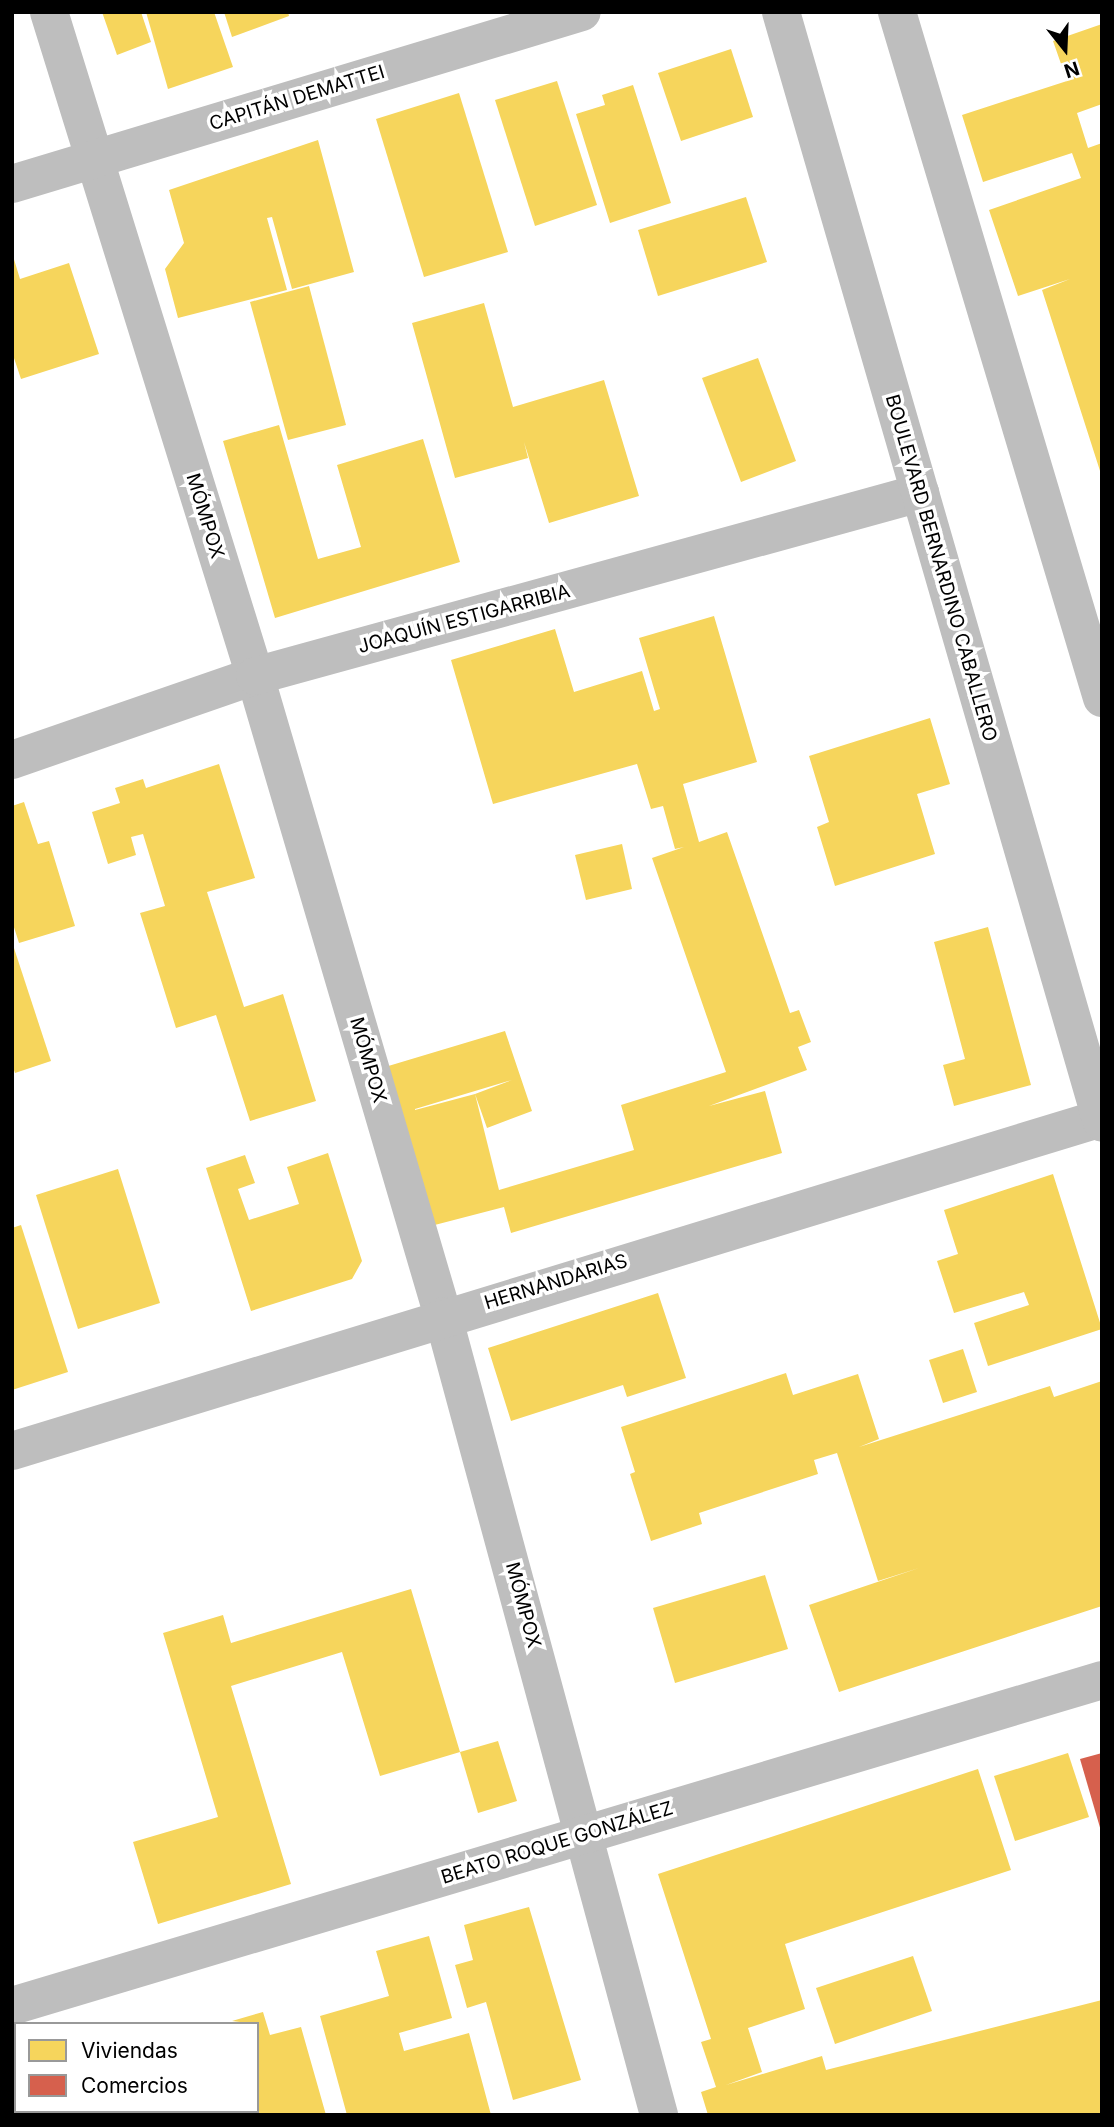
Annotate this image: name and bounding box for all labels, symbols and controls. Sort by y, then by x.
north arrow [1030,14,1100,84]
text: N [1061,56,1082,83]
street label: CAPITÁN DEMATTEI [207,60,387,136]
street label: BOULEVARD BERNARDINO CABALLERO [880,392,1002,744]
street label: MÓMPOX [181,471,229,561]
street label: JOAQUÍN ESTIGARRIBIA [355,580,573,658]
street label: MÓMPOX [345,1015,391,1105]
street label: HERNANDARIAS [482,1249,630,1315]
street label: MÓMPOX [501,1560,545,1650]
street label: BEATO ROQUE GONZÁLEZ [438,1797,676,1889]
legend [14,2022,259,2113]
text: Viviendas [81,2038,178,2063]
text: Comercios [81,2073,188,2098]

